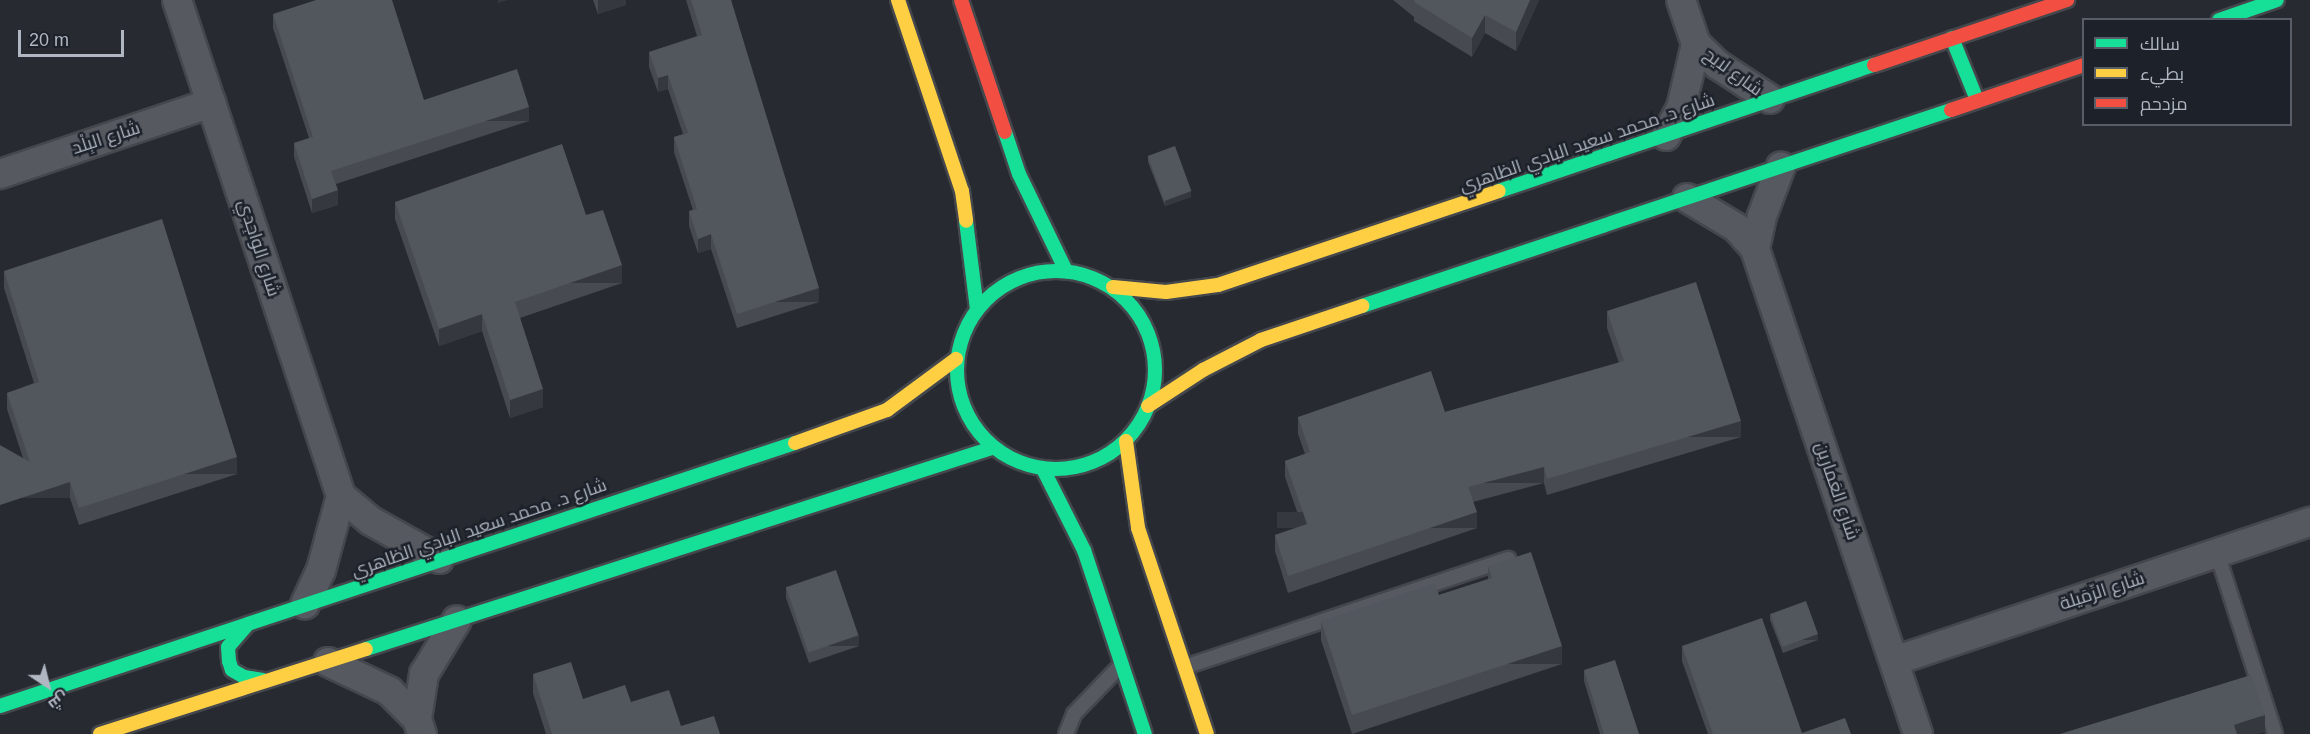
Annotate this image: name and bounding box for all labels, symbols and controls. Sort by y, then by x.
scale bar [21,18,128,56]
legend [2082,18,2292,126]
text: 20 m [29,30,69,50]
text: سالك [2140,34,2180,54]
street label: شارع لايح [1699,43,1767,101]
text: بطيء [2140,64,2184,84]
street label: شارع د. محمد سعيد البادي الظاهري [1456,89,1718,197]
text: مزدحم [2140,94,2188,114]
street label: شارع البِلْد [69,117,143,159]
street label: شارع الواجِدي [233,197,285,299]
street label: شارع العَمارين [1810,439,1864,543]
street label: شارع د. محمد سعيد البادي الظاهري [348,474,610,582]
street label: شارع الرِّمَيلة [2057,567,2147,615]
north arrow [18,656,78,716]
text: ش [45,688,72,714]

